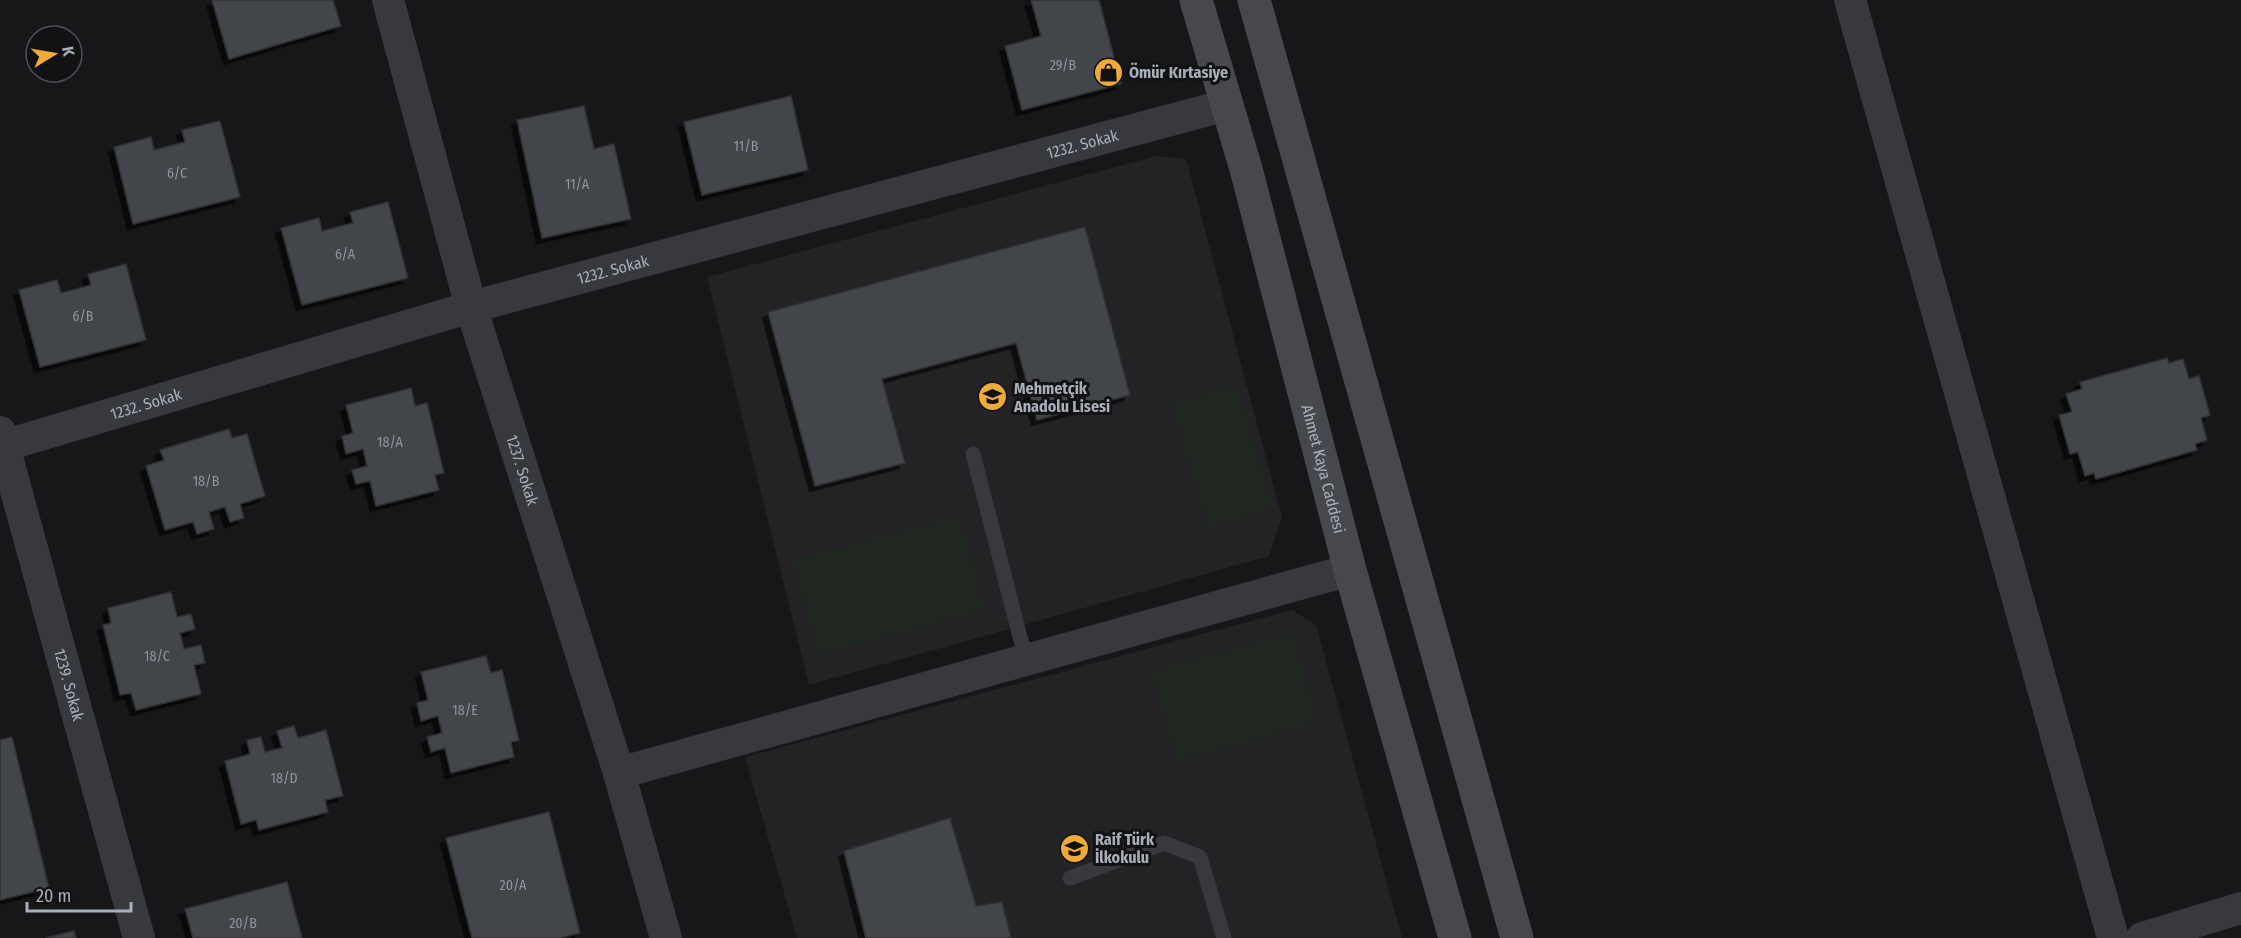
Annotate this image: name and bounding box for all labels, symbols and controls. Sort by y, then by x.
north arrow [24,24,84,84]
text: K [58,45,79,58]
shop icon: Ömür Kırtasiye [1092,56,1124,88]
house number: 29/B [1050,57,1077,74]
place label: Ömür Kırtasiye [1129,62,1228,82]
street label: 1232. Sokak [1044,125,1121,163]
house number: 11/B [734,138,759,155]
house number: 6/C [167,165,187,182]
house number: 11/A [565,176,590,193]
house number: 6/A [335,246,356,263]
street label: 1232. Sokak [575,251,651,288]
house number: 6/B [73,308,94,325]
place label: Mehmetçik Anadolu Lisesi [1013,379,1110,416]
school or university icon: Mehmetçik Anadolu Lisesi [977,381,1009,413]
street label: 1232. Sokak [108,384,184,424]
street label: Ahmet Kaya Caddesi [1297,403,1349,535]
street label: 1237. Sokak [502,432,543,508]
house number: 18/A [377,434,404,451]
house number: 18/B [193,473,220,490]
street label: 1239. Sokak [50,646,88,724]
house number: 18/C [144,648,170,665]
house number: 18/E [452,702,478,719]
house number: 18/D [270,770,298,787]
place label: Raif Türk İlkokulu [1095,830,1155,867]
school or university icon: Raif Türk İlkokulu [1058,832,1090,864]
scale bar [27,875,130,913]
house number: 20/A [500,877,527,894]
text: 20 m [36,885,71,907]
house number: 20/B [229,915,257,932]

